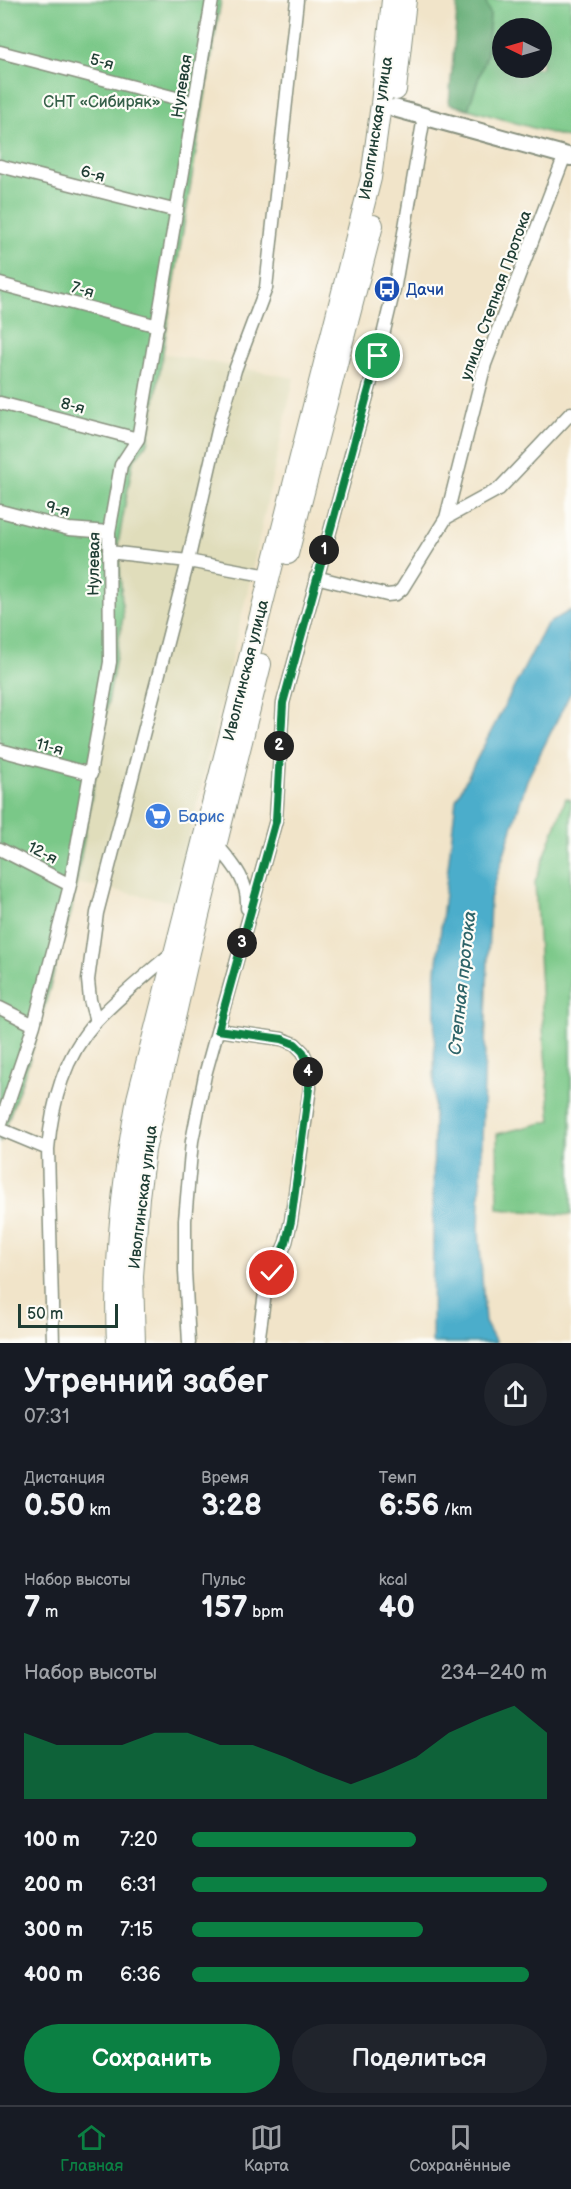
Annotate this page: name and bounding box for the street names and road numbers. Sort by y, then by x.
street label: 5-я [88,50,116,75]
street label: Нулевая [168,53,197,119]
street label: Иволгинская улица [356,55,397,201]
street label: 6-я [78,162,107,187]
street label: улица Степная Протока [457,208,536,383]
street label: 7-я [69,278,96,303]
street label: 8-я [59,394,87,419]
street label: 9-я [44,498,72,521]
street label: Нулевая [84,532,105,596]
street label: Иволгинская улица [220,597,273,743]
street label: 11-я [34,735,65,760]
street label: 12-я [24,838,60,869]
street label: Иволгинская улица [125,1124,162,1270]

